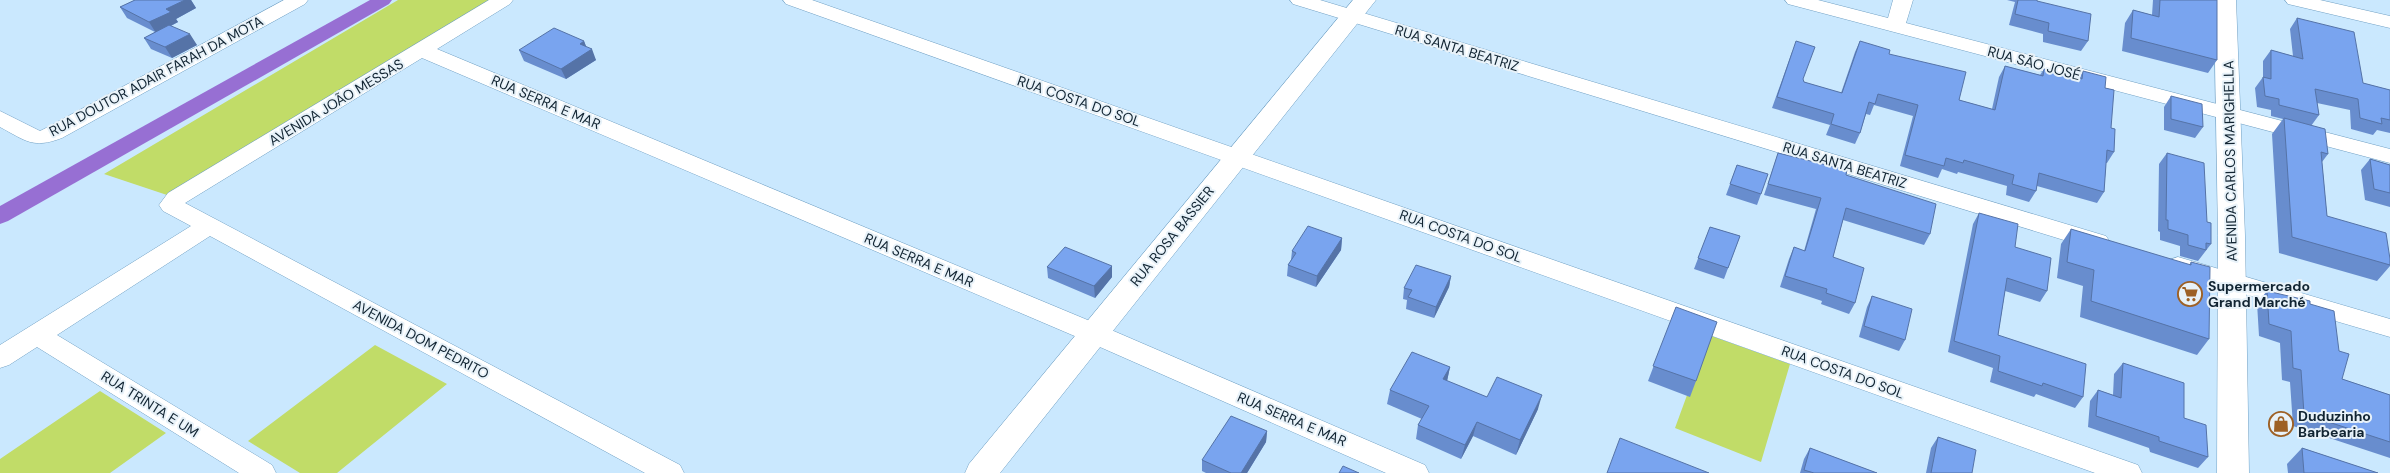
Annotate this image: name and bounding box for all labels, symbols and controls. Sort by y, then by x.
street label: RUA DOUTOR ADAIR FARAH DA MOTA [46,12,266,140]
street label: RUA SANTA BEATRIZ [1393,21,1521,75]
street label: RUA SÃO JOSÉ [1986,42,2082,84]
street label: AVENIDA JOÃO MESSAS [265,55,407,149]
street label: AVENIDA CARLOS MARIGHELLA [2219,60,2241,262]
street label: RUA SERRA E MAR [489,71,603,133]
street label: RUA COSTA DO SOL [1015,71,1143,131]
street label: RUA SANTA BEATRIZ [1781,138,1909,192]
street label: RUA ROSA BASSIER [1126,182,1218,290]
street label: RUA COSTA DO SOL [1397,205,1525,267]
street label: RUA SERRA E MAR [862,229,976,291]
place label: Supermercado Grand Marché [2208,277,2310,311]
supermarket icon: Supermercado Grand Marché [2177,281,2203,307]
street label: AVENIDA DOM PEDRITO [350,295,492,383]
street label: RUA COSTA DO SOL [1779,341,1907,403]
street label: RUA TRINTA E UM [98,367,202,441]
street label: RUA SERRA E MAR [1235,388,1349,450]
place label: Duduzinho Barbearia [2298,407,2371,441]
shop icon: Duduzinho Barbearia [2268,411,2294,437]

